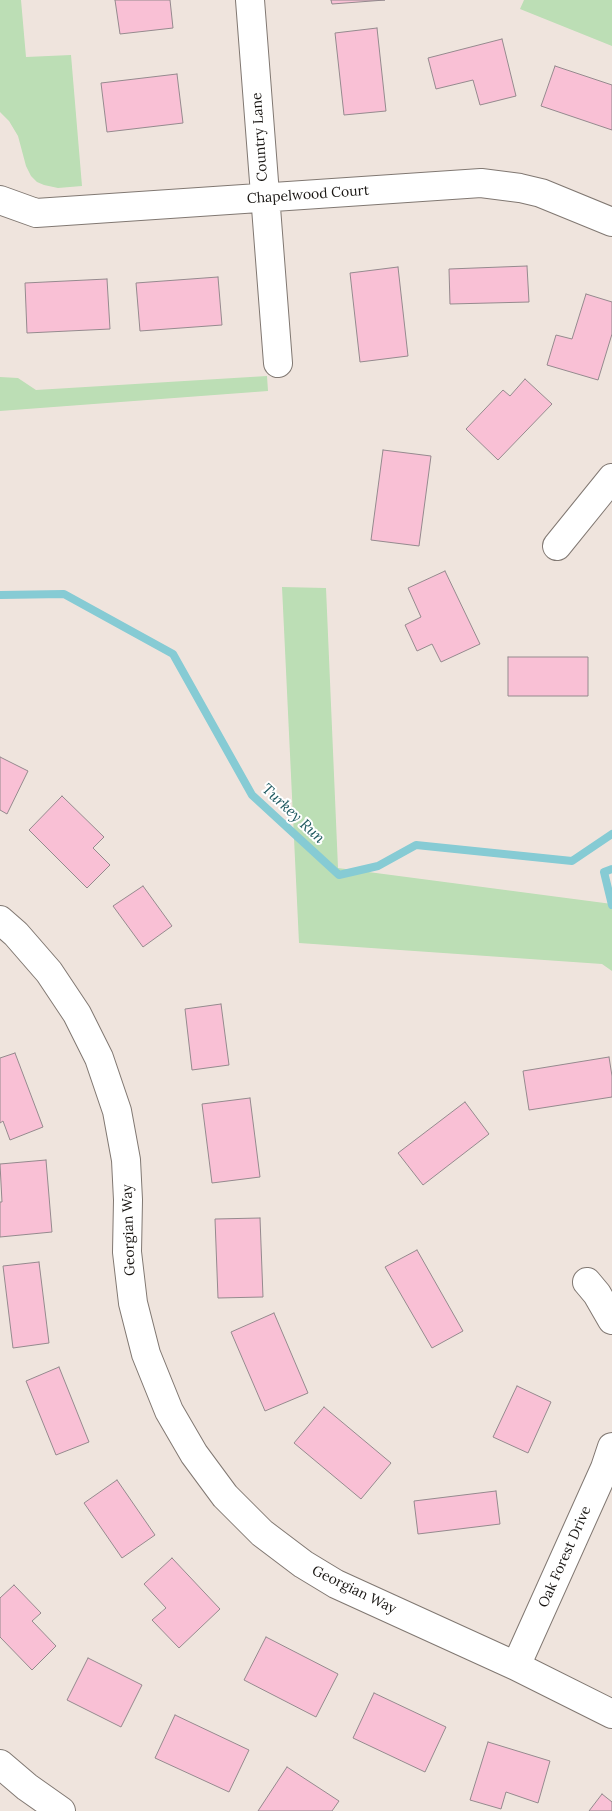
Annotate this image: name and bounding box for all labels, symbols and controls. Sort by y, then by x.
street label: Country Lane [249,92,271,182]
street label: Chapelwood Court [246,182,370,208]
water label: Turkey Run [258,780,328,848]
street label: Georgian Way [119,1184,139,1276]
street label: Oak Forest Drive [535,1504,595,1610]
street label: Georgian Way [309,1562,399,1618]

